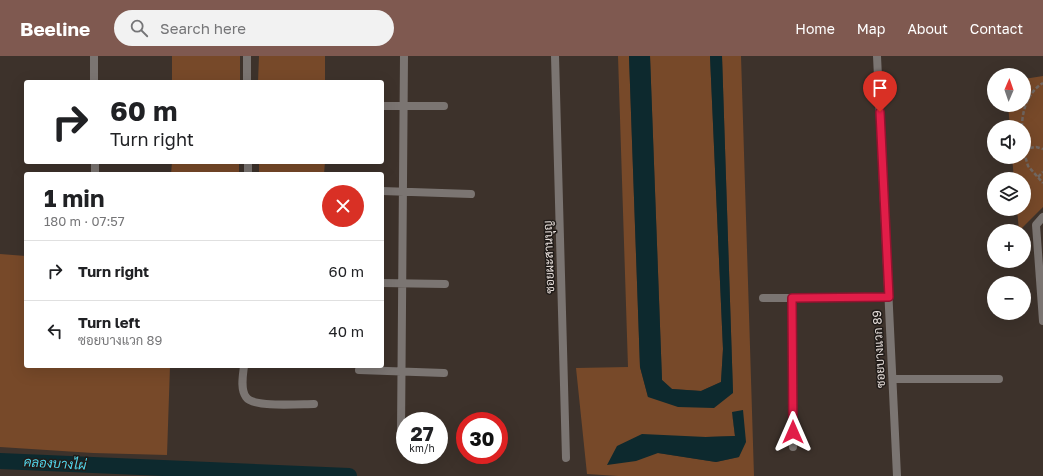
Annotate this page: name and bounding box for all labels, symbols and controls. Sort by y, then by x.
search box [114,10,394,46]
text: Beeline [20,17,90,40]
icon: search [128,17,150,39]
text: Search here [160,19,246,37]
text: Home [795,20,835,37]
text: Map [857,20,885,37]
text: About [907,20,948,37]
text: Contact [970,20,1023,37]
north arrow [987,68,1031,112]
map controls [987,68,1031,320]
pin [863,71,897,112]
icon: arrive [869,77,891,99]
text: 60 m [110,94,177,127]
icon: right [44,96,96,148]
button: sound [987,120,1031,164]
text: Turn right [110,128,194,150]
button: layers [987,172,1031,216]
text: 1 min [44,183,104,212]
button: close [322,185,364,227]
text: 180 m · 07:57 [44,213,125,229]
street label: ซอยผะสานบุญ [540,220,559,294]
button: + [987,224,1031,268]
icon: right [44,260,66,282]
text: Turn right [78,262,149,280]
text: 60 m [329,262,364,280]
button: − [987,276,1031,320]
street label: ซอยบางแวก 89 [869,310,888,388]
text: Turn left [78,313,140,331]
icon: left [44,320,66,342]
text: 40 m [329,322,364,340]
text: ซอยบางแวก 89 [78,332,162,348]
position arrow [772,411,814,453]
speed limit sign: 30 [456,412,508,464]
text: 27 [410,421,434,445]
text: km/h [409,442,435,454]
water label: คลองบางไผ่ [23,453,88,473]

